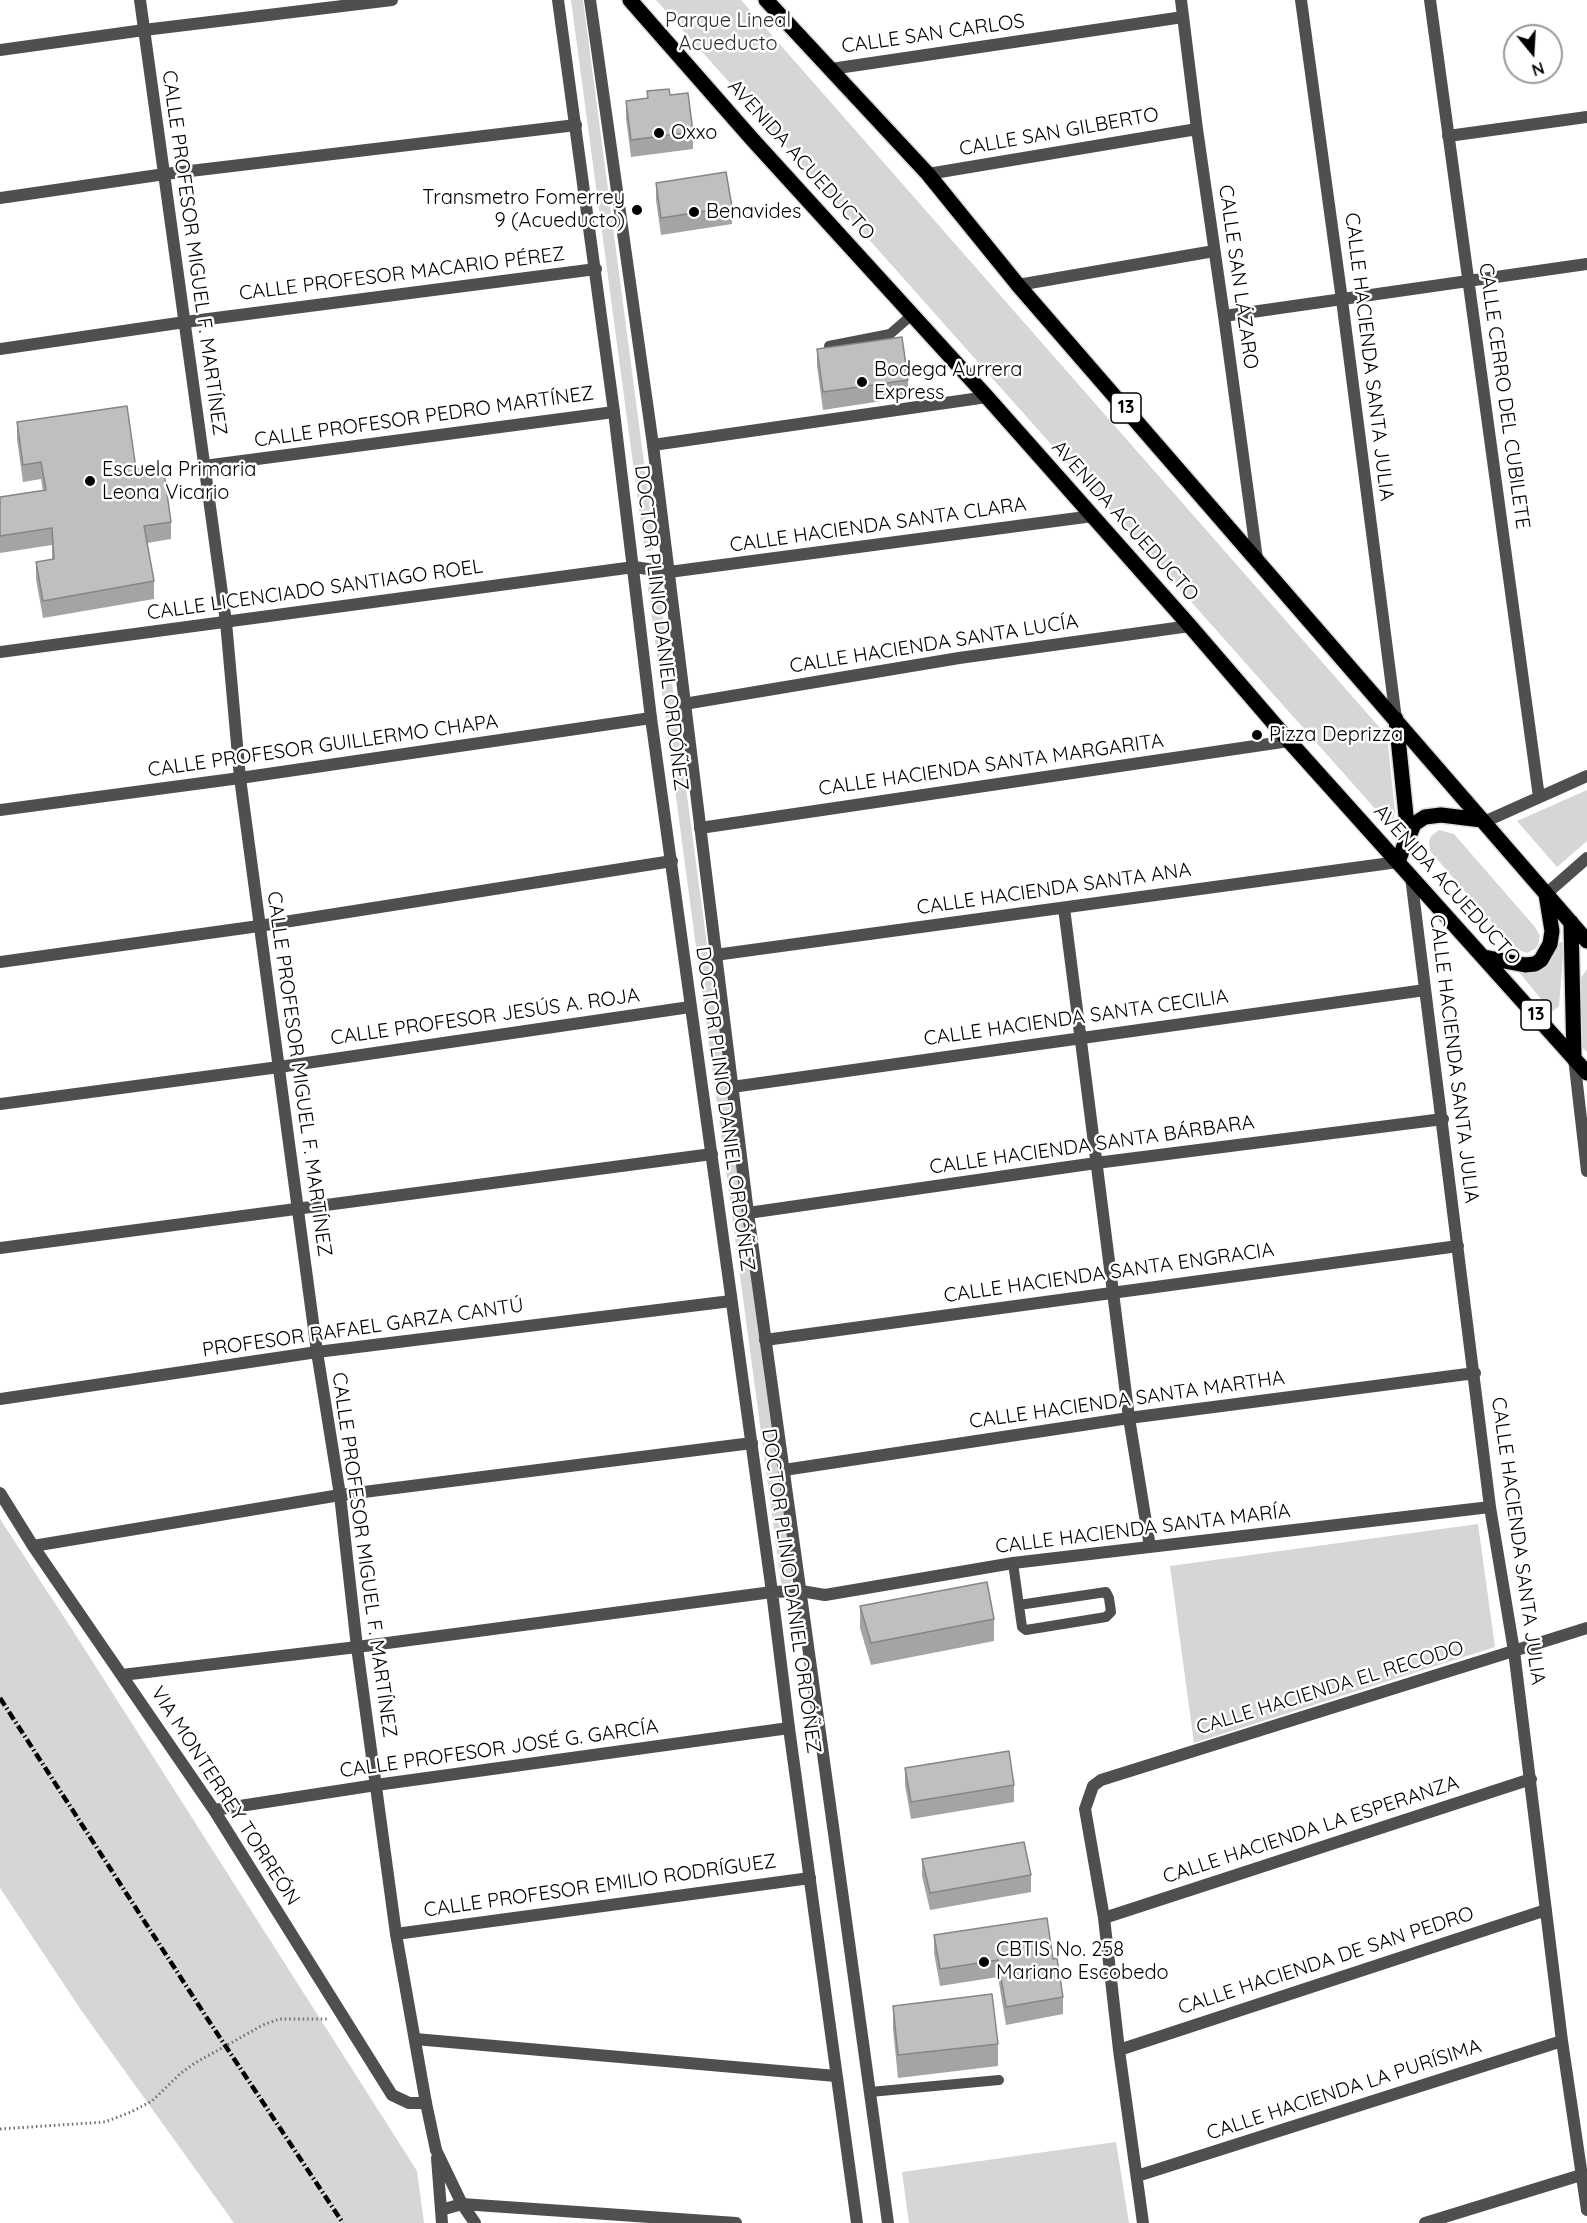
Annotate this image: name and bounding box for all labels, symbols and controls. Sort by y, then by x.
park label: Parque Lineal Acueducto [665,9,791,56]
street label: CALLE SAN CARLOS [840,9,1026,59]
north arrow [1503,24,1563,84]
text: N [1529,58,1547,81]
street label: CALLE PROFESOR MIGUEL F. MARTÍNEZ [156,69,232,437]
street label: AVENIDA ACUEDUCTO [722,75,880,245]
street label: CALLE SAN GILBERTO [957,103,1161,161]
place label: Oxxo [671,121,717,145]
marker: Oxxo [652,126,666,140]
street label: CALLE SAN LÁZARO [1213,183,1263,371]
place label: Transmetro Fomerrey 9 (Acueducto) [422,186,625,233]
place label: Benavides [706,200,801,224]
marker: Transmetro Fomerrey 9 (Acueducto) [630,203,644,217]
marker: Benavides [687,205,701,219]
street label: CALLE HACIENDA SANTA JULIA [1339,211,1399,503]
street label: CALLE PROFESOR MACARIO PÉREZ [238,242,566,306]
street label: CALLE CERRO DEL CUBILETE [1473,261,1535,531]
place label: Bodega Aurrera Express [874,358,1022,405]
marker: Bodega Aurrera Express [855,375,869,389]
street label: CALLE PROFESOR PEDRO MARTÍNEZ [253,381,595,453]
road number: 13 [1111,393,1141,423]
street label: AVENIDA ACUEDUCTO [1046,436,1204,606]
place label: Escuela Primaria Leona Vicario [102,458,256,505]
street label: DOCTOR PLINIO DANIEL ORDÓÑEZ [629,464,693,792]
marker: Escuela Primaria Leona Vicario [83,474,97,488]
street label: CALLE HACIENDA SANTA CLARA [728,492,1028,558]
street label: CALLE LICENCIADO SANTIAGO ROEL [146,555,484,625]
street label: CALLE HACIENDA SANTA LUCÍA [788,609,1080,679]
street label: CALLE PROFESOR GUILLERMO CHAPA [146,710,500,782]
place label: Pizza Deprizza [1269,723,1403,747]
marker: Pizza Deprizza [1250,728,1264,742]
street label: CALLE HACIENDA SANTA MARGARITA [817,729,1165,801]
street label: AVENIDA ACUEDUCTO [1368,800,1526,970]
street label: CALLE HACIENDA SANTA ANA [915,858,1193,920]
street label: CALLE PROFESOR MIGUEL F. MARTÍNEZ [261,890,337,1258]
street label: CALLE HACIENDA SANTA JULIA [1424,913,1484,1205]
street label: DOCTOR PLINIO DANIEL ORDÓÑEZ [690,945,760,1273]
street label: CALLE PROFESOR JESÚS A. ROJA [329,983,641,1051]
street label: CALLE HACIENDA SANTA CECILIA [922,985,1230,1051]
road number: 13 [1521,1000,1551,1030]
street label: CALLE HACIENDA SANTA BÁRBARA [928,1110,1256,1180]
street label: CALLE HACIENDA SANTA ENGRACIA [942,1238,1276,1308]
street label: PROFESOR RAFAEL GARZA CANTÚ [201,1294,525,1362]
street label: CALLE HACIENDA SANTA MARTHA [968,1366,1286,1434]
street label: CALLE PROFESOR MIGUEL F. MARTÍNEZ [326,1371,402,1739]
street label: CALLE HACIENDA SANTA JULIA [1486,1395,1550,1687]
street label: DOCTOR PLINIO DANIEL ORDÓÑEZ [756,1427,826,1755]
street label: CALLE HACIENDA SANTA MARÍA [994,1499,1292,1559]
street label: CALLE HACIENDA EL RECODO [1193,1636,1467,1740]
street label: VIA MONTERREY TORREÓN [145,1682,305,1910]
street label: CALLE PROFESOR JOSÉ G. GARCÍA [338,1715,660,1783]
street label: CALLE HACIENDA LA ESPERANZA [1160,1771,1462,1889]
street label: CALLE PROFESOR EMILIO RODRÍGUEZ [422,1849,778,1923]
street label: CALLE HACIENDA DE SAN PEDRO [1175,1902,1477,2020]
place label: CBTIS No. 258 Mariano Escobedo [996,1938,1169,1985]
marker: CBTIS No. 258 Mariano Escobedo [977,1955,991,1969]
street label: CALLE HACIENDA LA PURÍSIMA [1204,2034,1484,2146]

